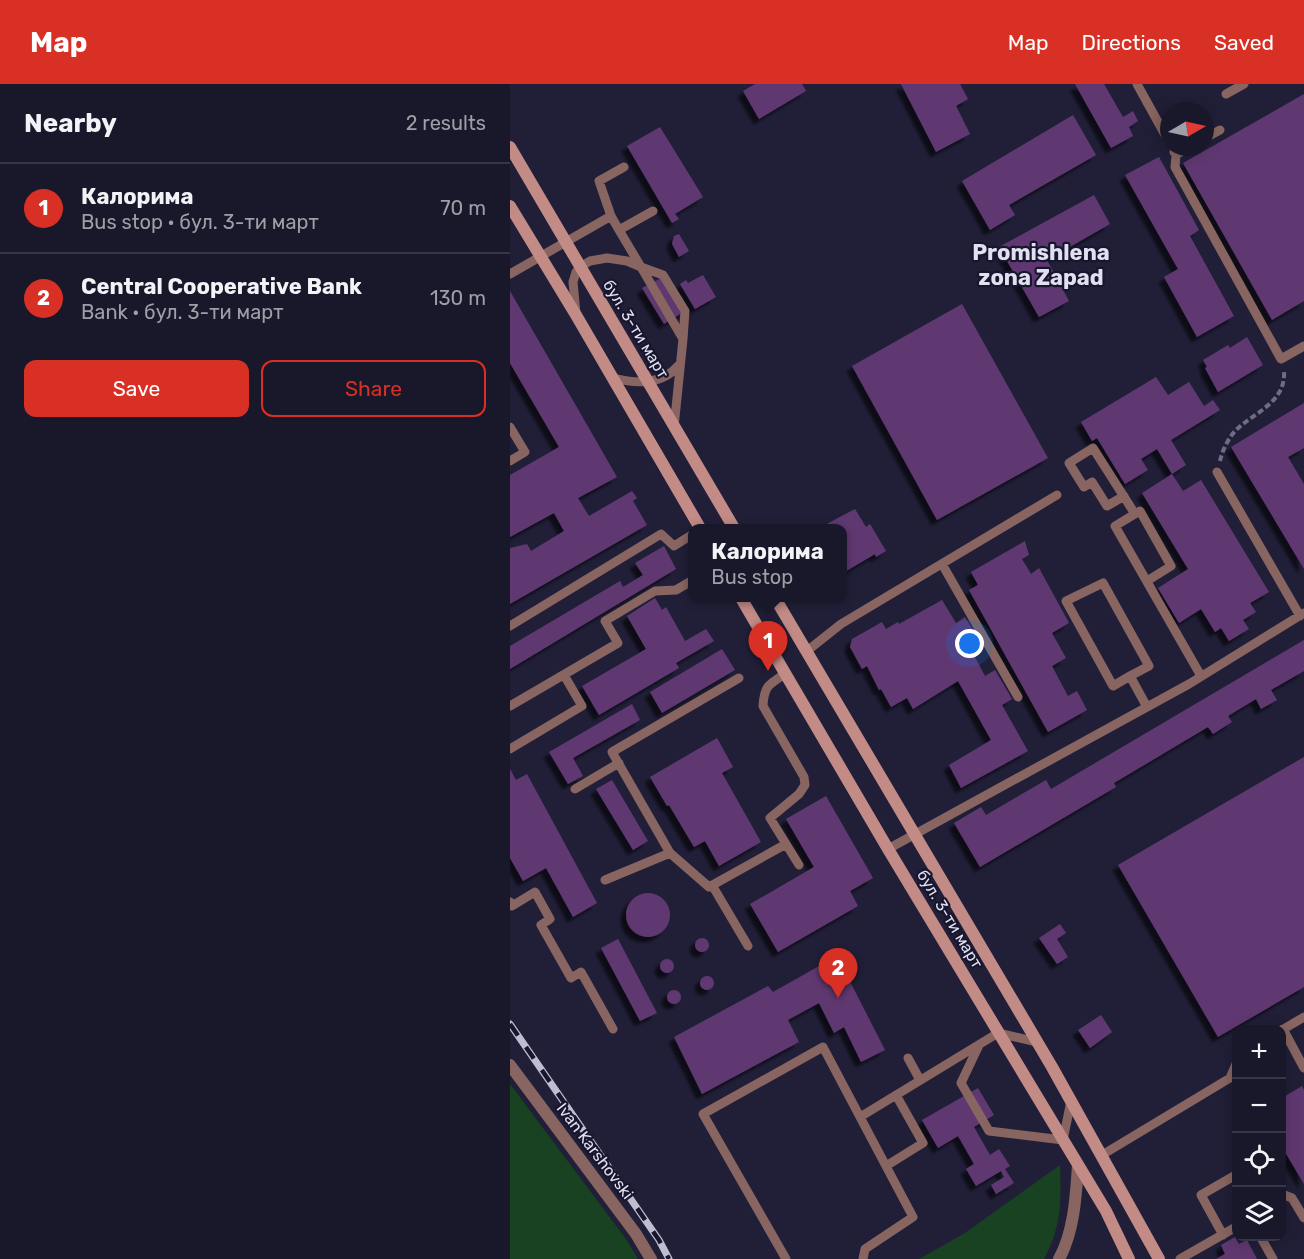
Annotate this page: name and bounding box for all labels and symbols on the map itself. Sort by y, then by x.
north arrow [1160,102,1214,156]
district label: Promishlena zona Zapad [972,239,1110,291]
street label: бул. 3-ти март [599,276,673,382]
pin: 1 [748,622,788,671]
your location [955,629,984,658]
street label: бул. 3-ти март [913,866,987,972]
pin: 2 [818,948,858,998]
street label: Ivan Karshovski [553,1099,637,1203]

